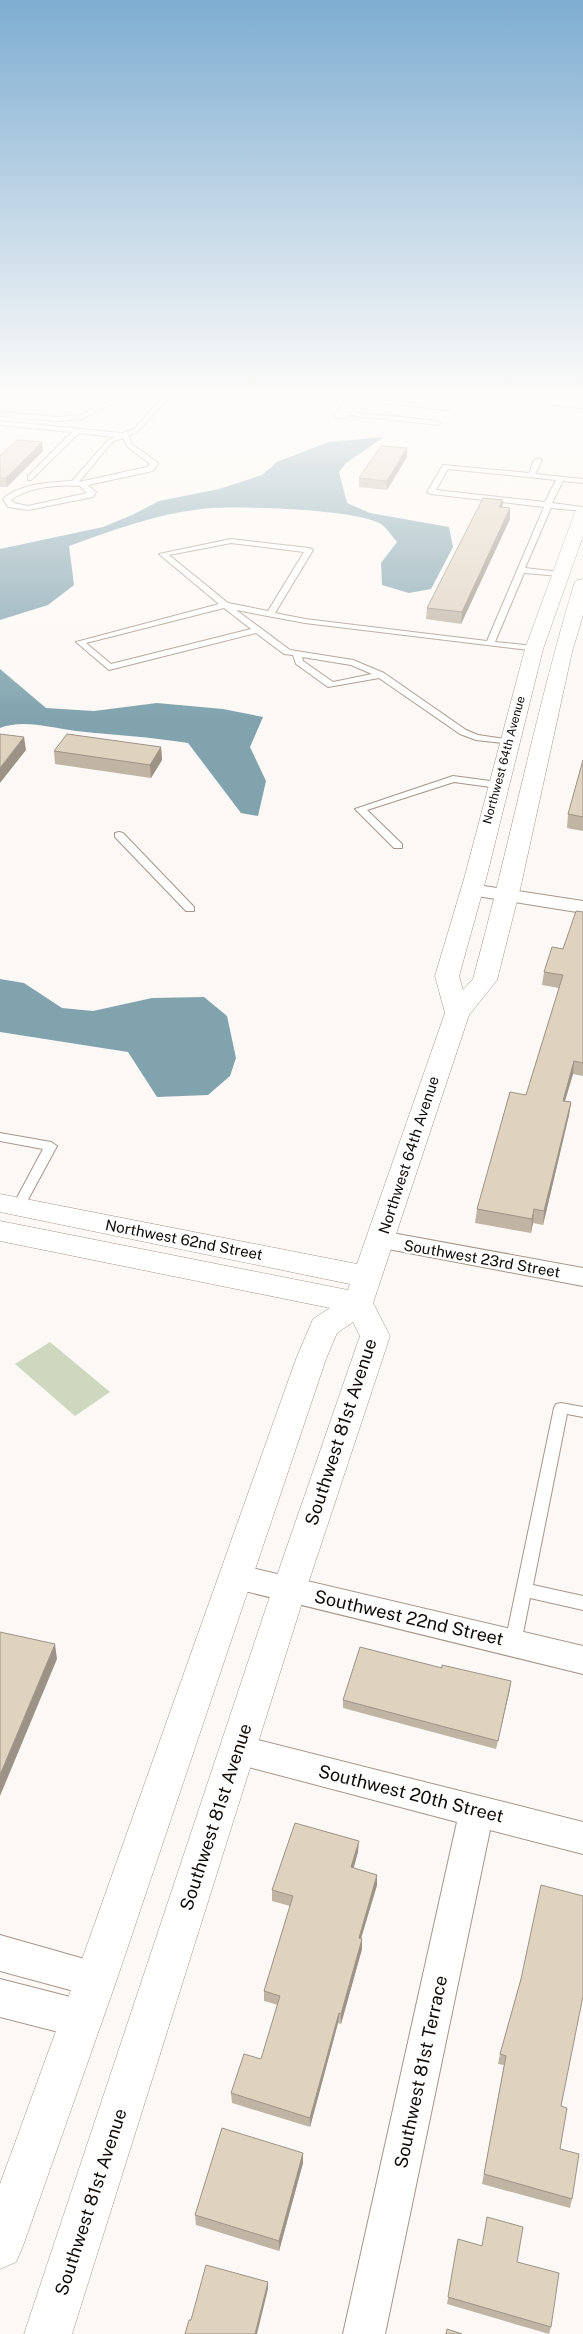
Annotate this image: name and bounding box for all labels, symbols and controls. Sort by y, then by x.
street label: Northwest 64th Avenue [480,694,528,826]
street label: Northwest 64th Avenue [375,1074,442,1236]
street label: Northwest 62nd Street [104,1216,264,1263]
street label: Southwest 23rd Street [402,1236,562,1281]
street label: Southwest 81st Avenue [300,1336,381,1528]
street label: Southwest 22nd Street [312,1586,506,1650]
street label: Southwest 81st Avenue [175,1721,256,1913]
street label: Southwest 20th Street [316,1760,506,1827]
street label: Southwest 81st Terrace [390,1974,451,2170]
street label: Southwest 81st Avenue [50,2106,131,2298]

